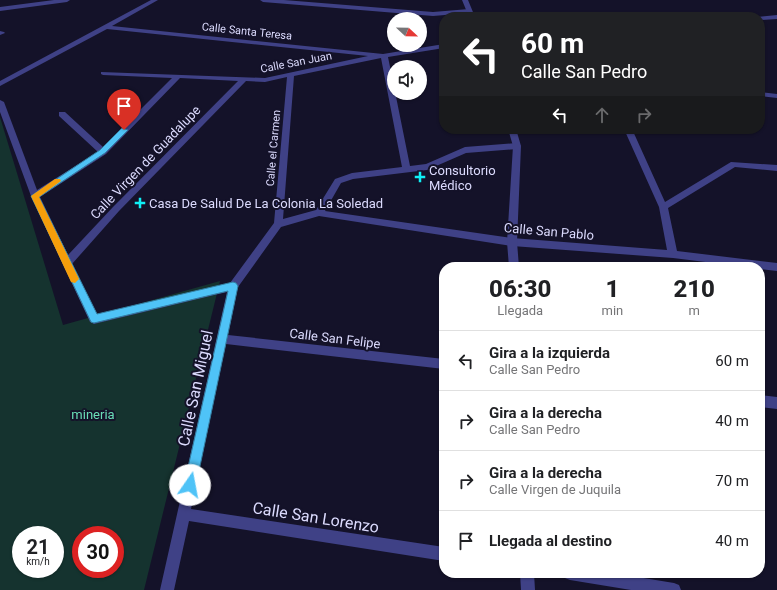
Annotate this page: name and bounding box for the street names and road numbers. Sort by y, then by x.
street label: Calle Santa Teresa [201,20,293,43]
street label: Calle San Juan [259,49,333,76]
street label: Calle Virgen de Guadalupe [87,102,204,222]
street label: Calle el Carmen [264,109,283,187]
street label: Calle San Pablo [503,220,595,243]
street label: Calle San Felipe [289,325,381,352]
street label: Calle San Miguel [174,328,217,448]
street label: Calle San Lorenzo [251,498,380,537]

